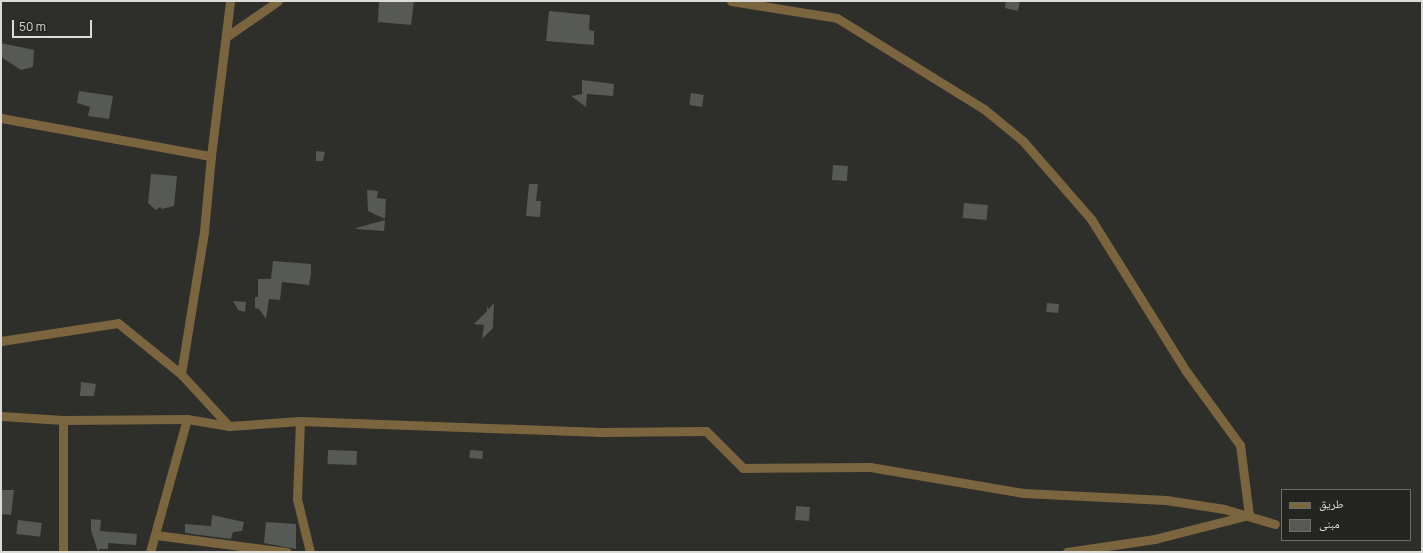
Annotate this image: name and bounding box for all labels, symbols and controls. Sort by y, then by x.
scale bar [14,12,94,38]
text: 50 m [19,18,46,35]
legend [1281,489,1411,541]
text: طريق [1319,495,1344,512]
text: مبنى [1319,515,1340,532]

